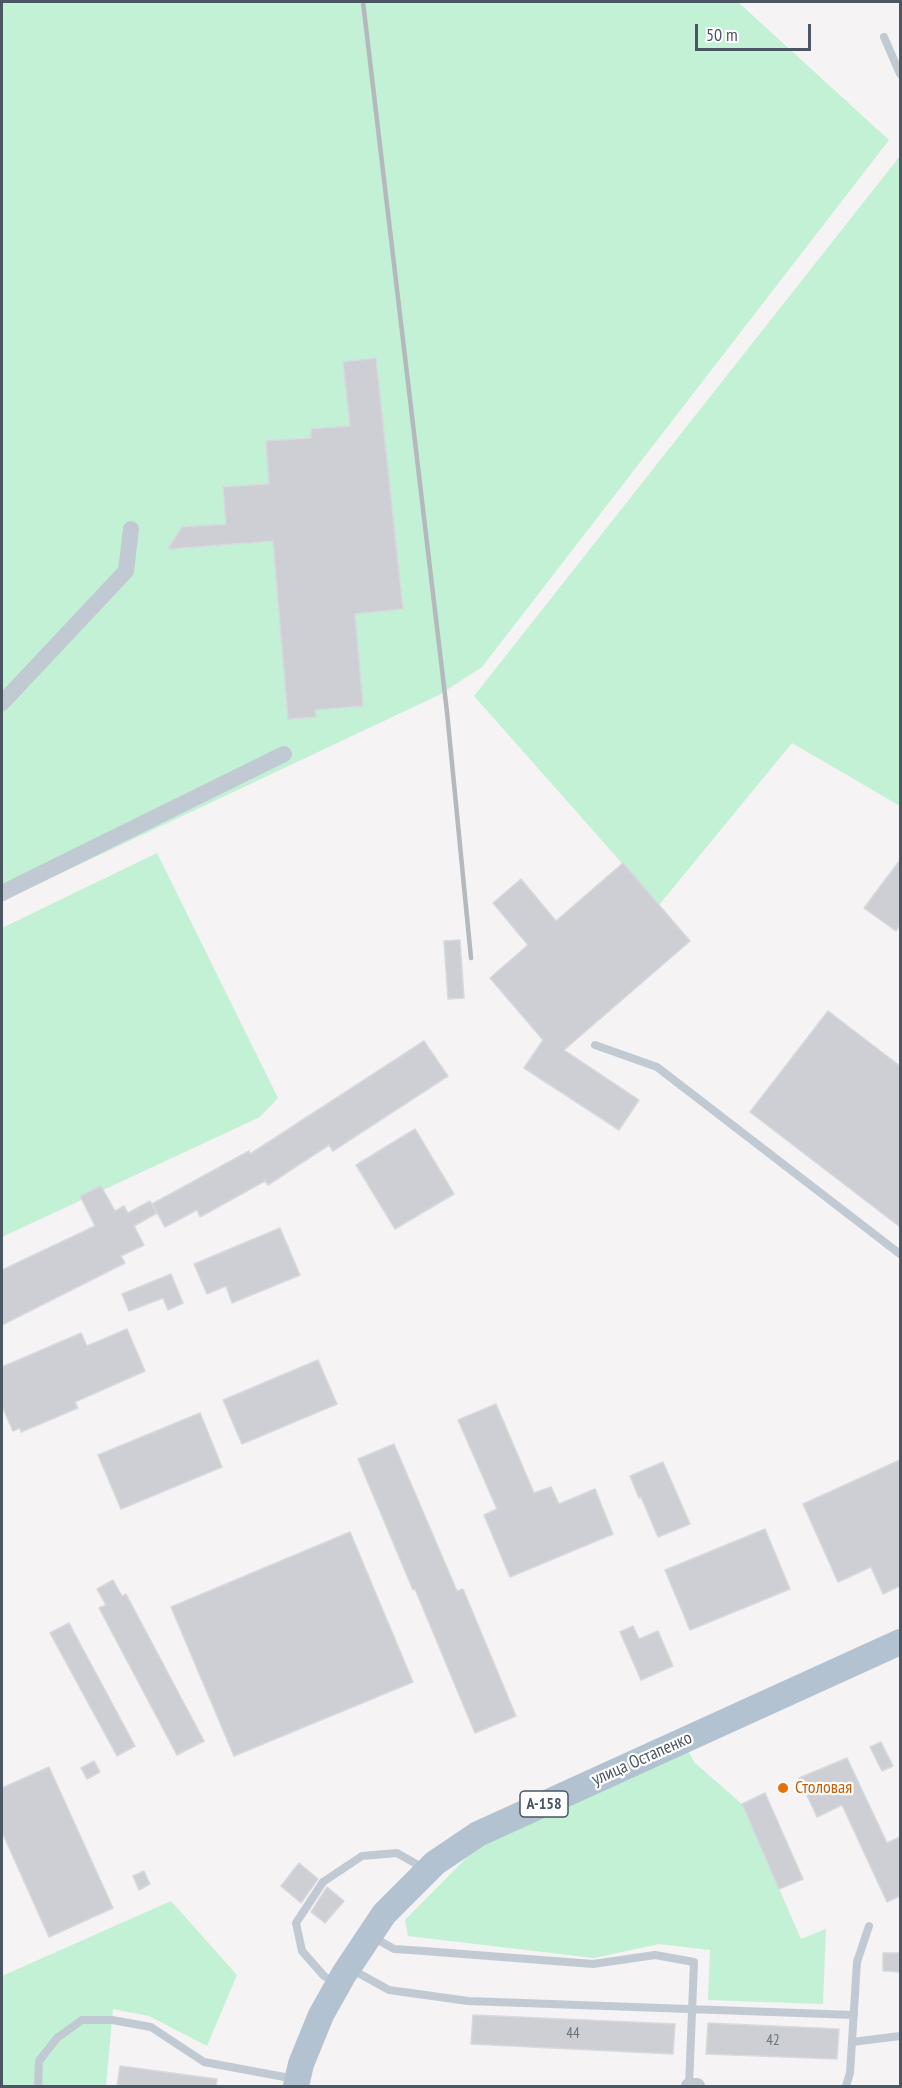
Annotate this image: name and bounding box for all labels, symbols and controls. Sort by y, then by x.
scale bar [698,12,814,50]
text: 50 m [706,23,738,46]
street label: улица Остапенко [589,1727,695,1791]
place label: Столовая [795,1777,852,1799]
marker: Столовая [776,1781,790,1795]
road number: А-158 [520,1791,568,1817]
house number: 44 [566,2025,580,2043]
house number: 42 [766,2032,780,2050]

